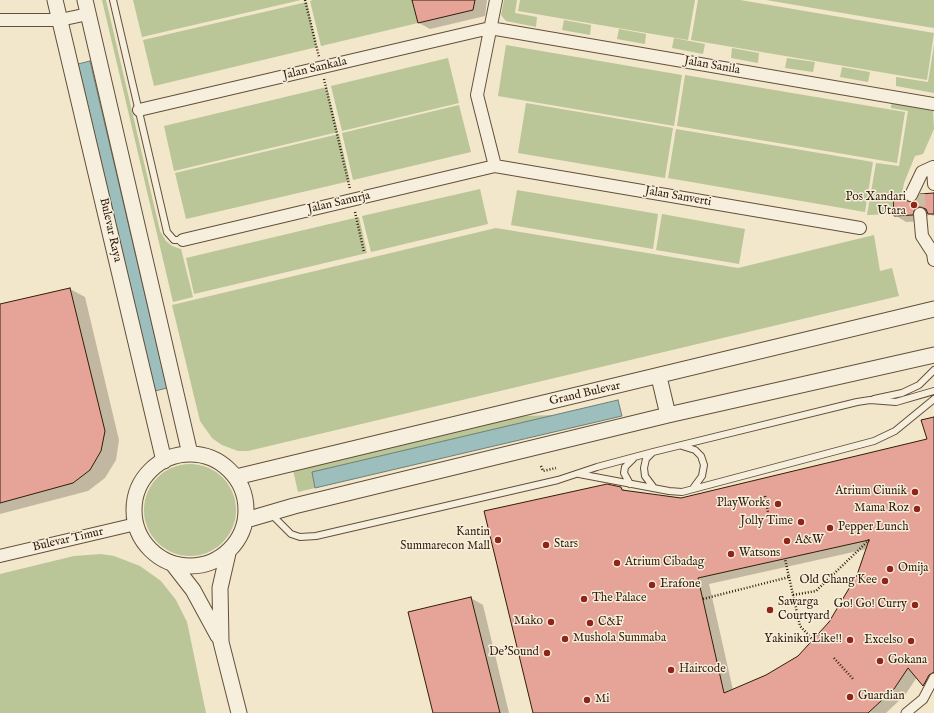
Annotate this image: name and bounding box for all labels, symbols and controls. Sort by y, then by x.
street label: Jalan Sanila [683,54,741,78]
street label: Jalan Sankala [282,55,348,83]
street label: Jalan Sanverti [644,184,712,210]
street label: Jalan Sanurja [306,189,372,217]
place label: Pos Xandari Utara [846,191,906,219]
street label: Bulevar Raya [96,196,124,264]
marker: Pos Xandari Utara [909,200,919,210]
street label: Grand Bulevar [548,379,622,409]
place label: Atrium Ciunik [835,485,907,499]
marker: Atrium Ciunik [910,487,920,497]
place label: PlayWorks [717,497,770,511]
marker: PlayWorks [773,499,783,509]
place label: Mama Roz [854,502,909,516]
marker: Mama Roz [912,504,922,514]
place label: Jolly Time [740,515,793,529]
marker: Jolly Time [796,517,806,527]
place label: Pepper Lunch [838,521,909,535]
marker: Pepper Lunch [825,523,835,533]
street label: Bulevar Timur [31,525,105,555]
place label: Kantin Summarecon Mall [400,526,490,554]
place label: A&W [795,534,824,548]
marker: Kantin Summarecon Mall [493,535,503,545]
marker: A&W [782,536,792,546]
place label: Stars [554,538,578,552]
marker: Stars [541,540,551,550]
place label: Watsons [739,547,780,561]
marker: Watsons [726,549,736,559]
place label: Atrium Cibadag [625,556,704,570]
marker: Atrium Cibadag [612,558,622,568]
place label: Omija [898,562,928,576]
marker: Omija [885,564,895,574]
place label: Old Chang Kee [799,574,877,588]
marker: Old Chang Kee [880,576,890,586]
place label: Erafone [660,578,701,592]
marker: Erafone [647,580,657,590]
place label: The Palace [592,592,646,606]
marker: The Palace [579,594,589,604]
place label: Sawarga Courtyard [778,596,830,624]
place label: Go! Go! Curry [834,598,907,612]
marker: Go! Go! Curry [910,600,920,610]
marker: Sawarga Courtyard [765,605,775,615]
place label: Mako [514,615,543,629]
place label: C&F [598,616,623,630]
marker: Mako [546,617,556,627]
marker: C&F [585,618,595,628]
place label: Mushola Summaba [573,632,666,646]
place label: Yakiniku Like!! [764,633,842,647]
marker: Mushola Summaba [560,634,570,644]
place label: Excelso [864,634,903,648]
marker: Yakiniku Like!! [845,635,855,645]
marker: Excelso [906,636,916,646]
place label: De'Sound [489,646,539,660]
marker: De'Sound [542,648,552,658]
place label: Gokana [888,654,927,668]
marker: Gokana [875,656,885,666]
place label: Haircode [679,663,726,677]
marker: Haircode [666,665,676,675]
place label: Guardian [858,690,905,704]
marker: Guardian [845,692,855,702]
place label: Mi [595,693,609,707]
marker: Mi [582,695,592,705]

